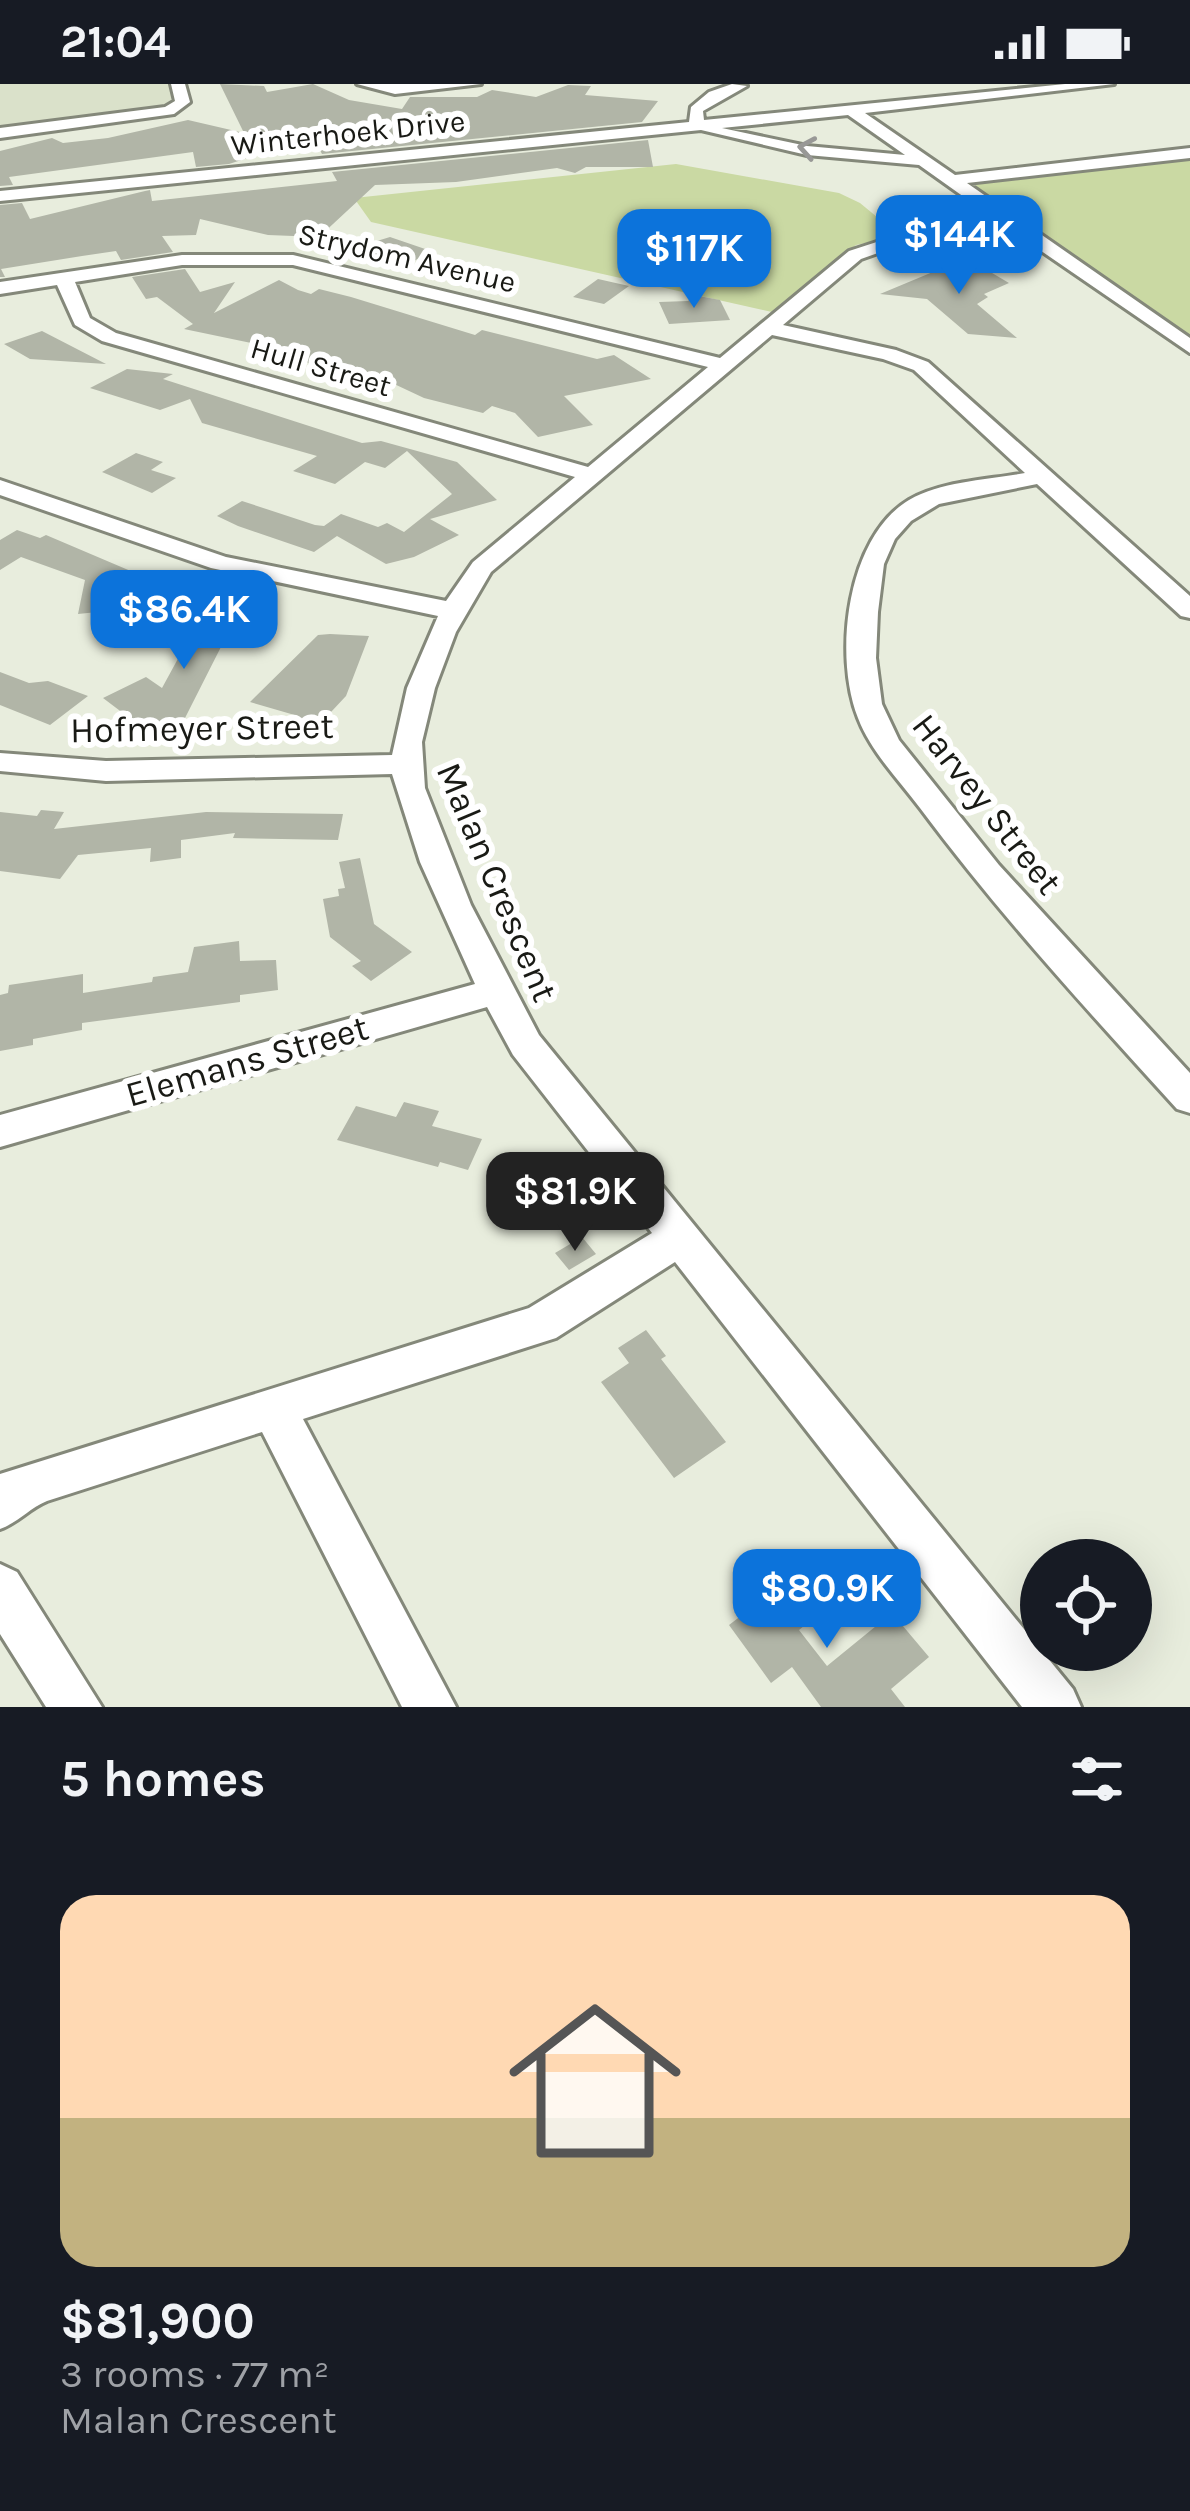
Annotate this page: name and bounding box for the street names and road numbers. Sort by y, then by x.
street label: Winterhoek Drive [229,103,467,163]
street label: Strydom Avenue [295,215,519,301]
street label: Hull Street [247,330,395,404]
street label: Hofmeyer Street [70,705,334,751]
street label: Harvey Street [903,705,1071,903]
street label: Malan Crescent [428,756,566,1008]
street label: Elemans Street [121,1006,373,1116]

